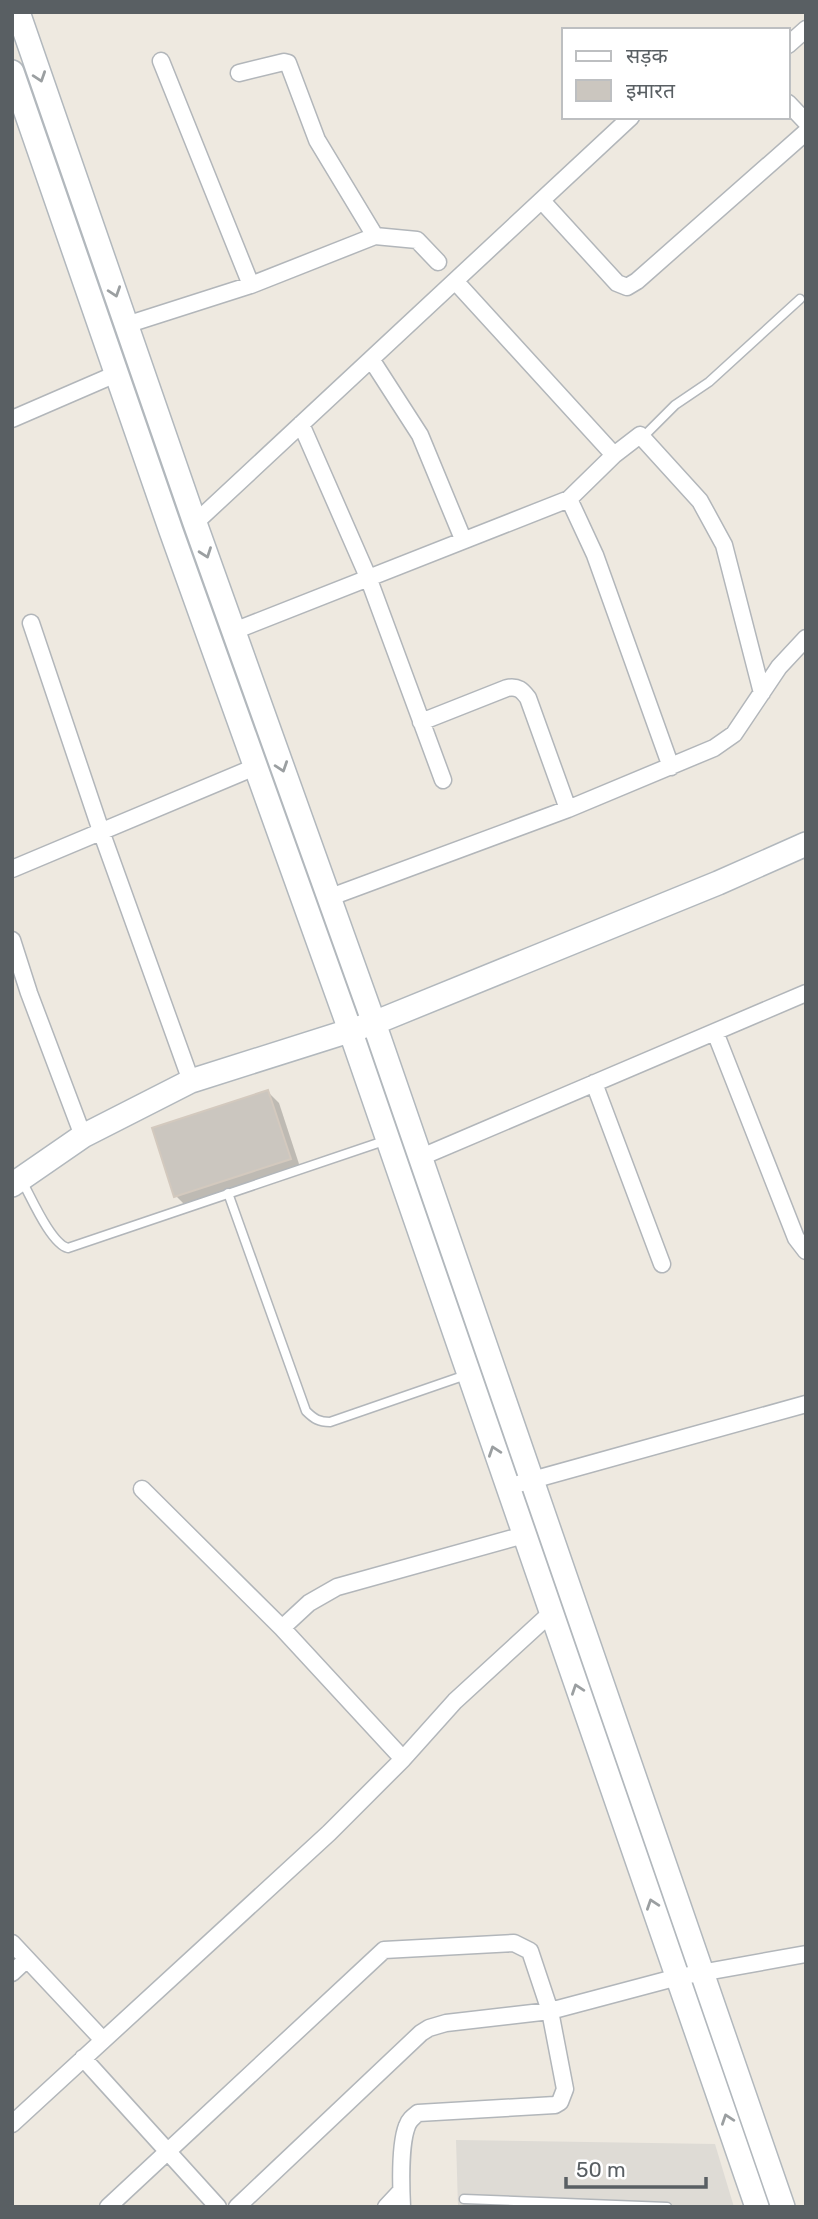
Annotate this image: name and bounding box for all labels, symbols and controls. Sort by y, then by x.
legend [562,28,790,119]
text: सड़क [626,43,668,68]
one-way arrow [32,70,46,82]
text: इमारत [626,78,676,103]
one-way arrow [107,285,121,297]
one-way arrow [198,546,212,558]
one-way arrow [274,761,288,773]
one-way arrow [488,1446,502,1458]
one-way arrow [571,1684,585,1696]
one-way arrow [646,1898,660,1911]
one-way arrow [721,2113,735,2126]
scale bar [566,2146,706,2190]
text: 50 m [576,2157,626,2182]

